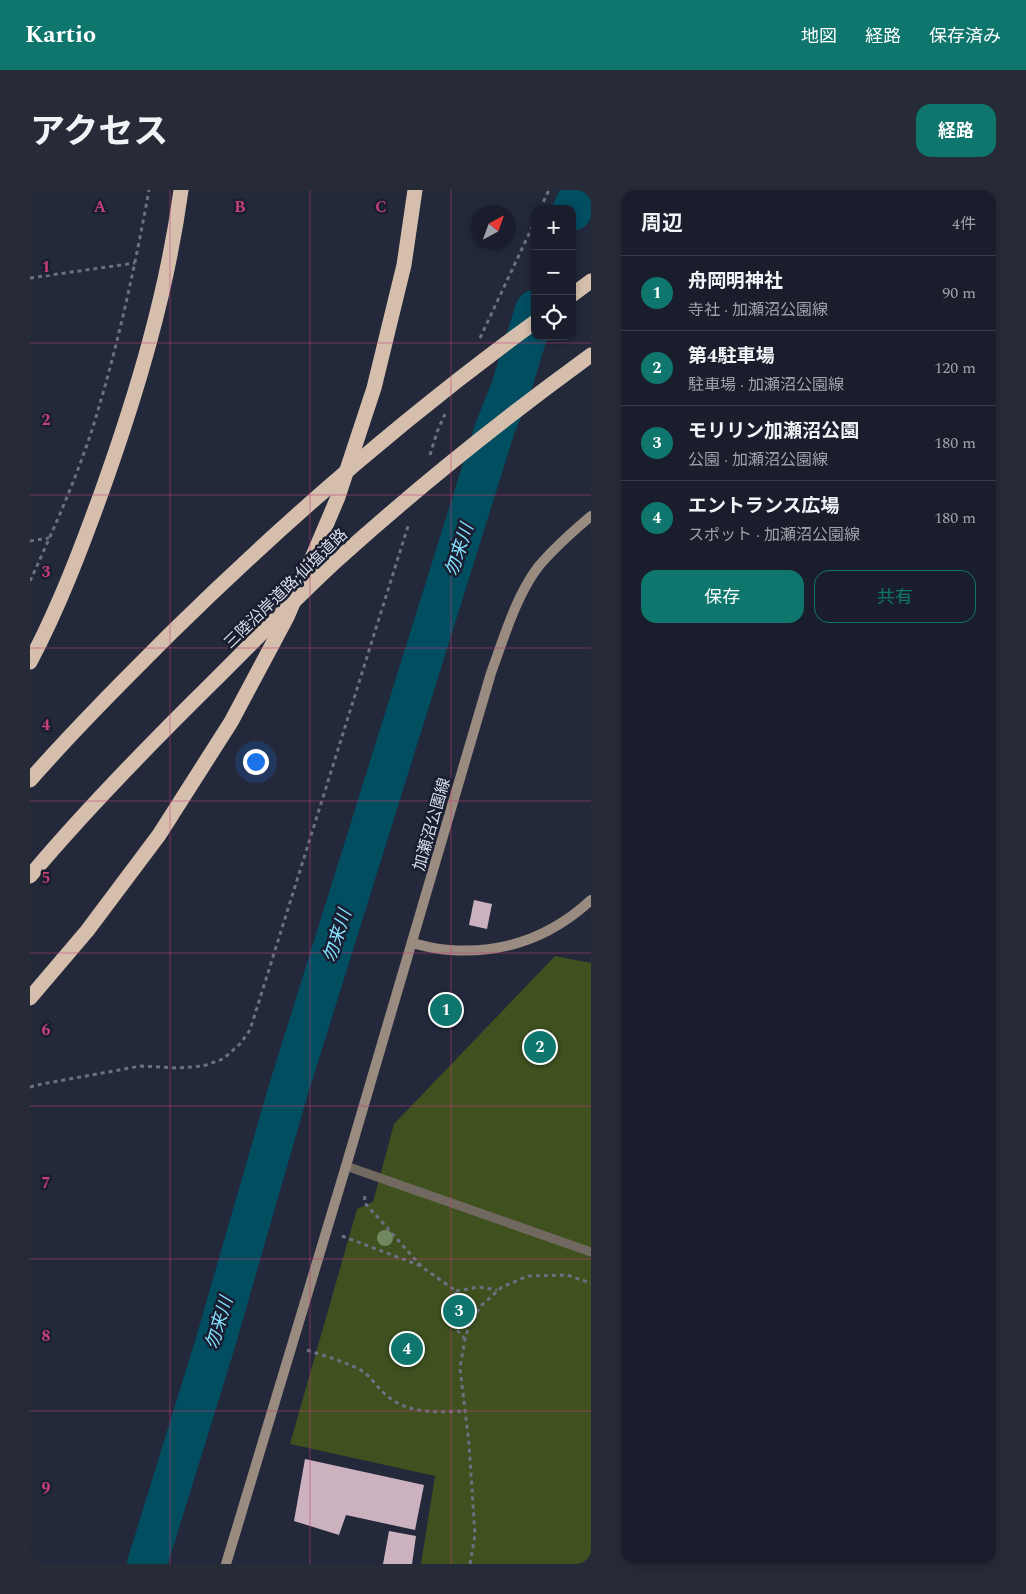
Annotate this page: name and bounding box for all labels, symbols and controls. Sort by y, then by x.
text: Kartio [25,17,96,53]
text: 地図 [801,23,837,50]
text: 経路 [865,23,901,50]
text: 保存済み [929,23,1001,50]
button: 経路 [916,104,996,157]
text: アクセス [30,106,168,159]
text: A [94,195,107,219]
text: B [234,195,246,219]
text: C [375,195,387,219]
north arrow [471,205,516,250]
map controls [531,205,576,340]
button: + [531,205,576,250]
text: 周辺 [641,208,683,240]
text: 4件 [952,212,976,236]
button: − [531,250,576,295]
text: 1 [42,255,50,279]
text: 舟岡明神社 [688,267,783,296]
text: 1 [653,281,661,305]
text: 90 m [942,281,976,305]
button: locate [531,295,576,340]
text: 寺社 · 加瀬沼公園線 [688,298,828,322]
text: 第4駐車場 [688,342,775,371]
text: 2 [653,356,661,380]
text: 120 m [934,356,976,380]
text: 駐車場 · 加瀬沼公園線 [688,373,844,397]
text: 2 [42,408,51,432]
text: モリリン加瀬沼公園 [688,417,859,446]
text: 3 [653,431,661,455]
text: 180 m [934,431,976,455]
text: 公園 · 加瀬沼公園線 [688,448,828,472]
text: エントランス広場 [688,492,840,521]
text: 4 [653,506,661,530]
text: 180 m [934,506,976,530]
water label: 勿来川 [438,518,481,580]
street label: 三陸沿岸道路;仙塩道路 [218,523,353,654]
text: スポット · 加瀬沼公園線 [688,523,860,547]
text: 3 [42,560,51,584]
button: 保存 [641,570,804,623]
button: 共有 [814,570,976,623]
text: 4 [42,713,51,737]
your location [243,749,269,775]
street label: 加瀬沼公園線 [407,775,457,874]
text: 5 [42,866,50,890]
water label: 勿来川 [316,904,359,966]
pin: 1 [430,991,462,1029]
text: 6 [42,1018,51,1042]
pin: 2 [524,1028,556,1066]
text: 7 [42,1171,51,1195]
water label: 勿来川 [199,1291,241,1353]
pin: 3 [443,1292,475,1330]
text: 8 [42,1324,51,1348]
pin: 4 [391,1330,423,1368]
text: 9 [42,1476,51,1500]

